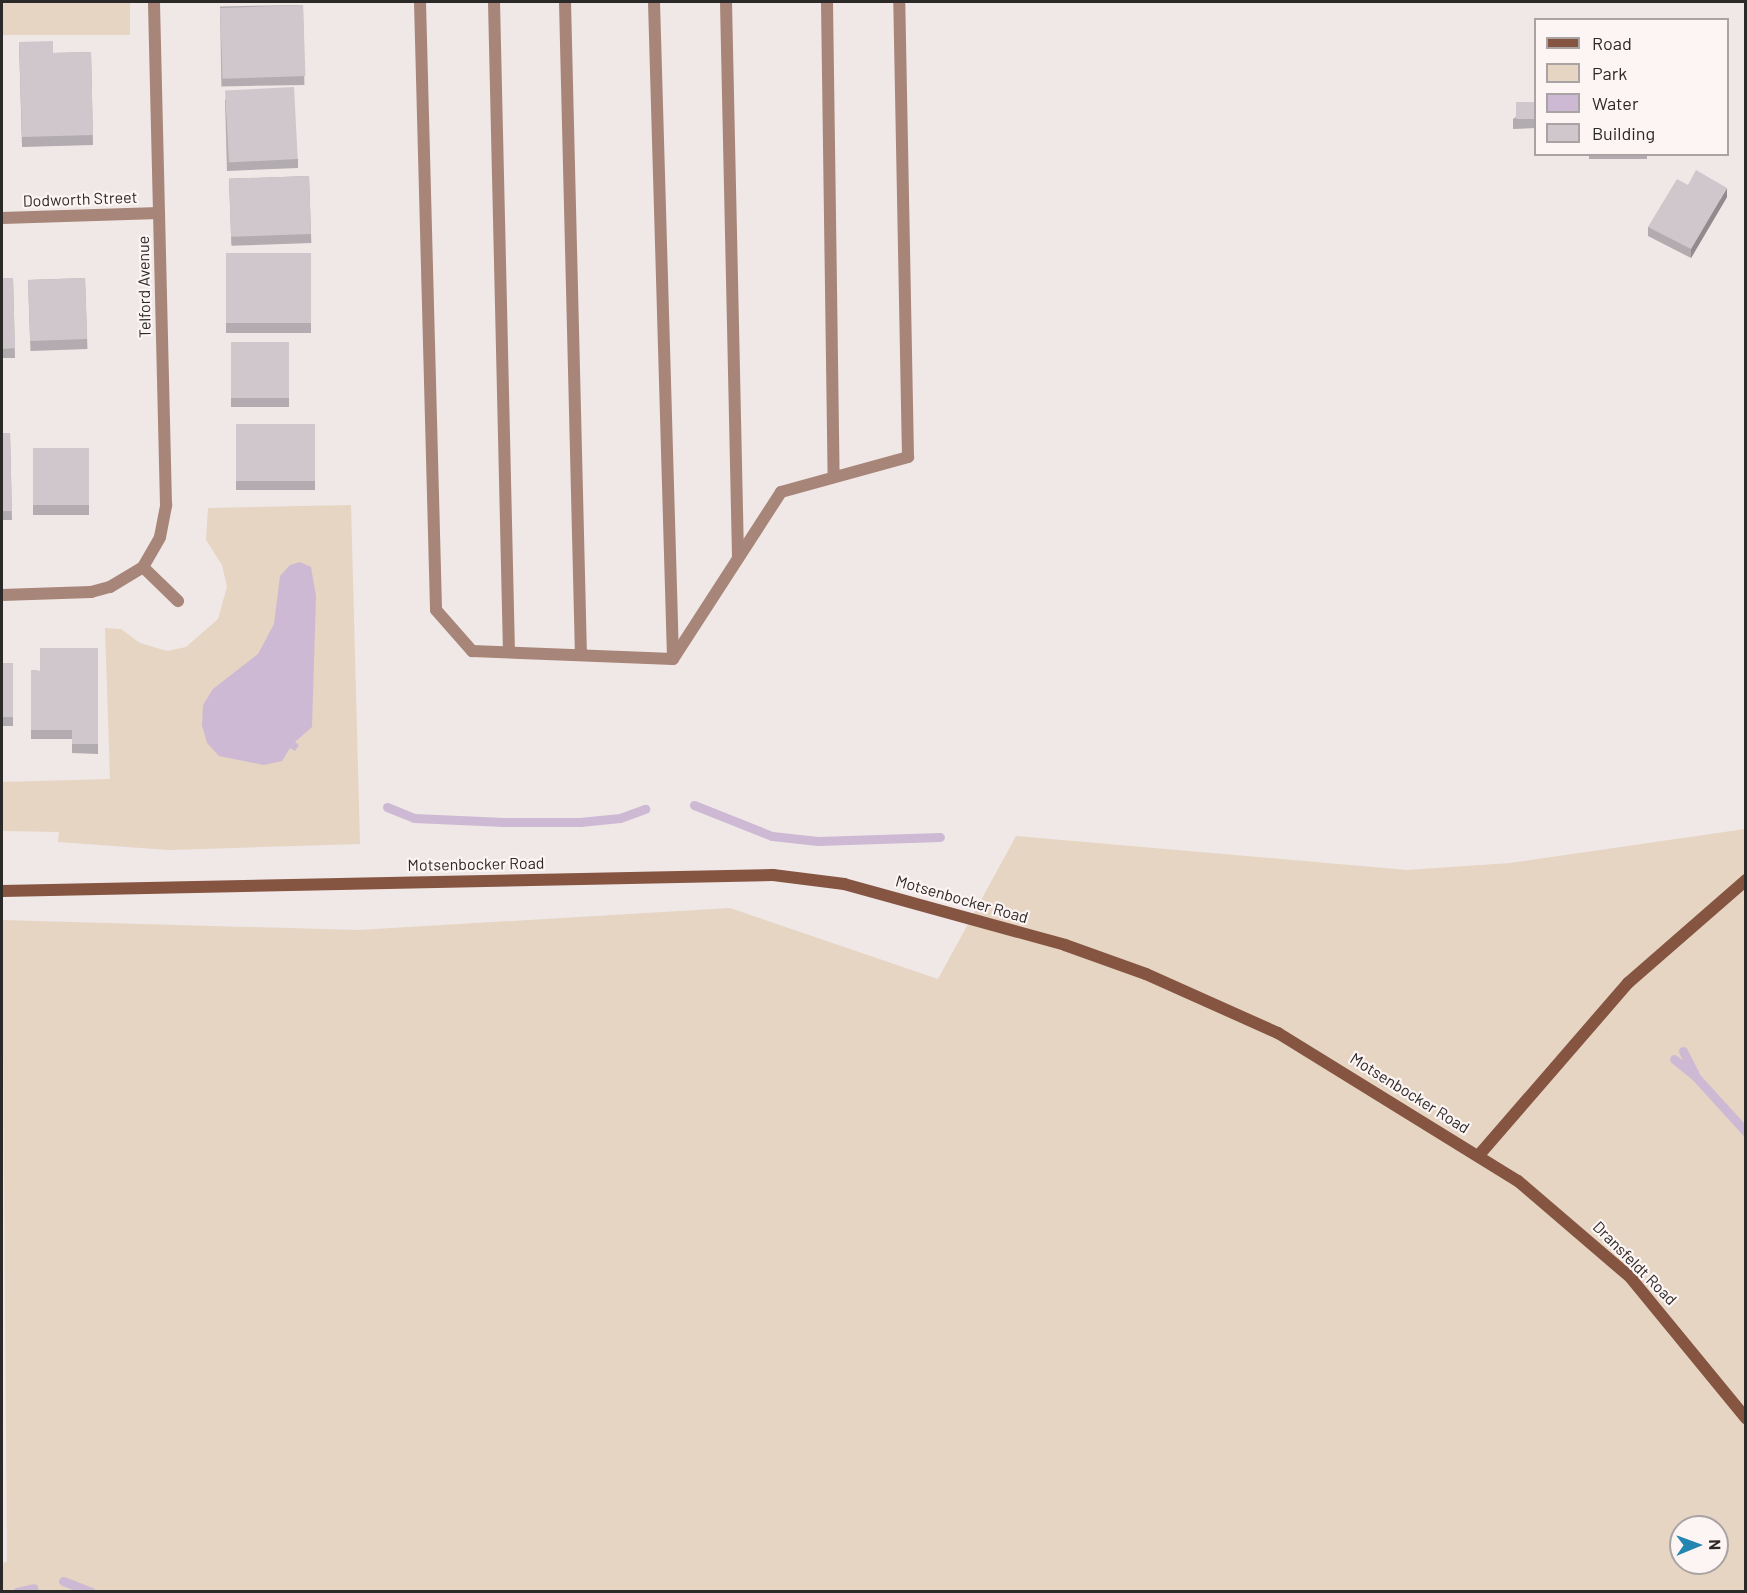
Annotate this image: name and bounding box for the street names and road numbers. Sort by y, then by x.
street label: Dodworth Street [22,187,138,211]
street label: Telford Avenue [134,236,154,338]
street label: Motsenbocker Road [407,853,545,875]
street label: Motsenbocker Road [893,871,1031,927]
street label: Motsenbocker Road [1347,1049,1473,1137]
street label: Dransfeldt Road [1589,1217,1681,1309]

